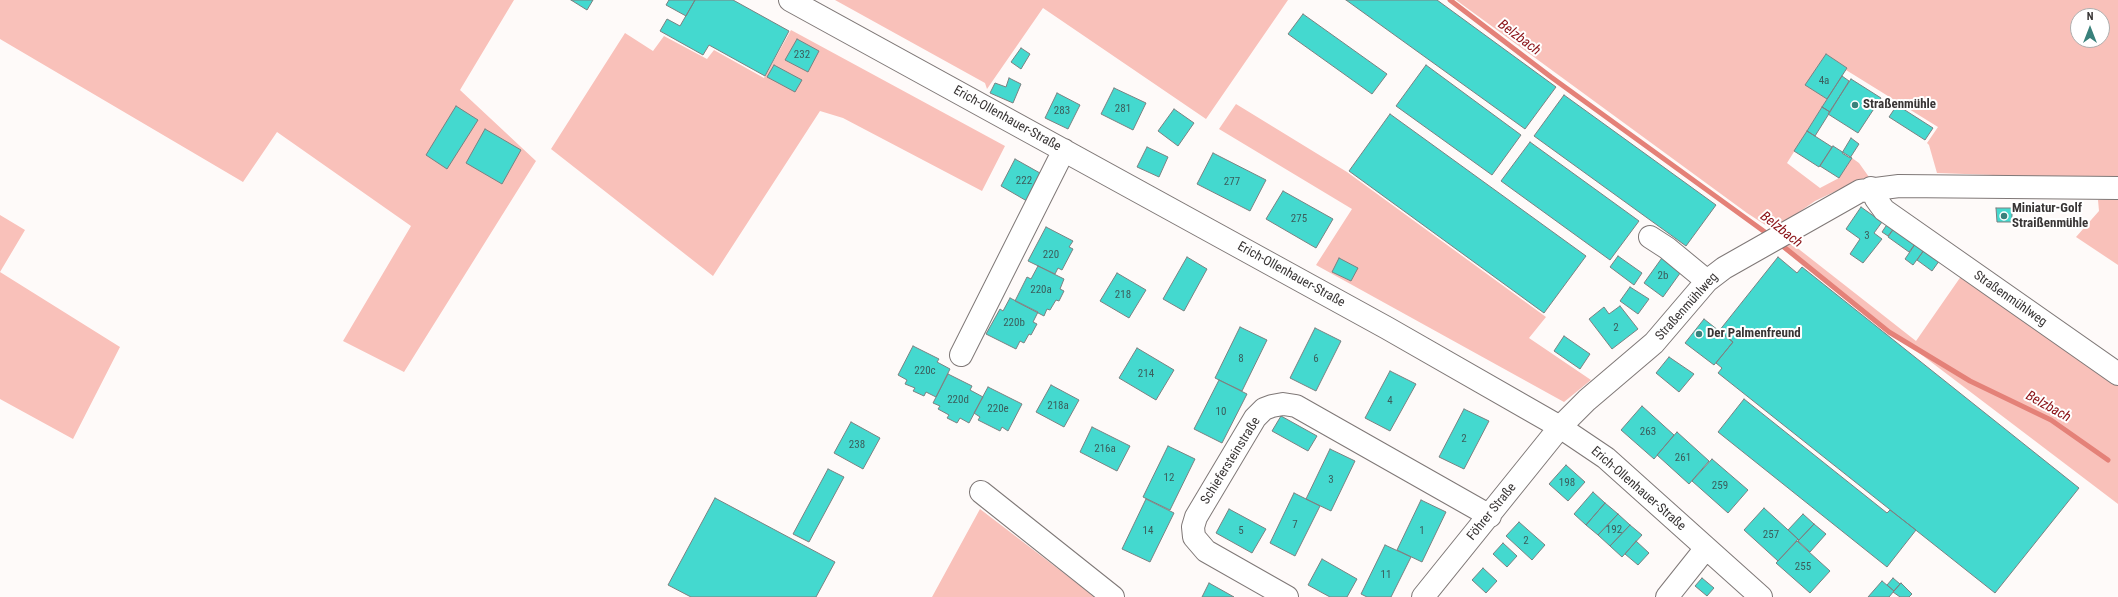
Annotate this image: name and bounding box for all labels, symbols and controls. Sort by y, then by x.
north arrow [2070,8,2110,48]
text: N [2087,10,2093,23]
water label: Belzbach [1494,17,1544,59]
house number: 232 [794,48,810,62]
house number: 4a [1819,74,1829,88]
street label: Erich-Ollenhauer-Straße [950,83,1064,155]
place label: Straßenmühle [1863,97,1936,113]
marker: Straßenmühle [1850,100,1860,110]
house number: 281 [1115,102,1131,116]
house number: 283 [1054,104,1070,118]
house number: 222 [1016,174,1032,188]
house number: 277 [1224,175,1240,189]
place label: Miniatur-Golf Straißenmühle [2012,201,2088,232]
water label: Belzbach [1757,208,1805,252]
marker: Miniatur-Golf Straißenmühle [1999,211,2009,221]
house number: 275 [1291,212,1307,226]
house number: 3 [1864,229,1870,243]
street label: Erich-Ollenhauer-Straße [1234,239,1348,311]
house number: 220 [1043,248,1059,262]
street label: Straßenmühlweg [1970,268,2050,330]
house number: 2b [1658,269,1668,283]
street label: Straßenmühlweg [1652,270,1722,344]
house number: 220a [1030,283,1052,297]
house number: 218 [1115,288,1131,302]
house number: 220b [1003,316,1025,330]
house number: 2 [1613,321,1619,335]
place label: Der Palmenfreund [1707,326,1801,342]
marker: Der Palmenfreund [1694,329,1704,339]
house number: 8 [1238,352,1244,366]
house number: 6 [1313,352,1319,366]
house number: 220c [914,364,936,378]
house number: 214 [1138,367,1154,381]
water label: Belzbach [2023,388,2073,426]
house number: 220d [947,393,969,407]
house number: 4 [1387,394,1393,408]
house number: 218a [1047,399,1069,413]
house number: 220e [987,402,1009,416]
house number: 10 [1216,405,1226,419]
street label: Schiefersteinstraße [1198,415,1264,507]
house number: 263 [1640,425,1656,439]
house number: 2 [1461,432,1467,446]
house number: 238 [849,438,865,452]
house number: 216a [1094,442,1116,456]
street label: Erich-Ollenhauer-Straße [1587,444,1689,534]
house number: 261 [1675,451,1691,465]
house number: 12 [1164,471,1174,485]
house number: 3 [1328,473,1334,487]
house number: 198 [1559,476,1575,490]
house number: 259 [1712,479,1728,493]
street label: Föhrer Straße [1464,480,1520,544]
house number: 7 [1292,518,1298,532]
house number: 192 [1606,523,1622,537]
house number: 14 [1143,524,1153,538]
house number: 5 [1238,524,1244,538]
house number: 1 [1419,524,1425,538]
house number: 257 [1763,528,1779,542]
house number: 2 [1523,534,1529,548]
house number: 255 [1795,560,1811,574]
house number: 11 [1381,568,1391,582]

